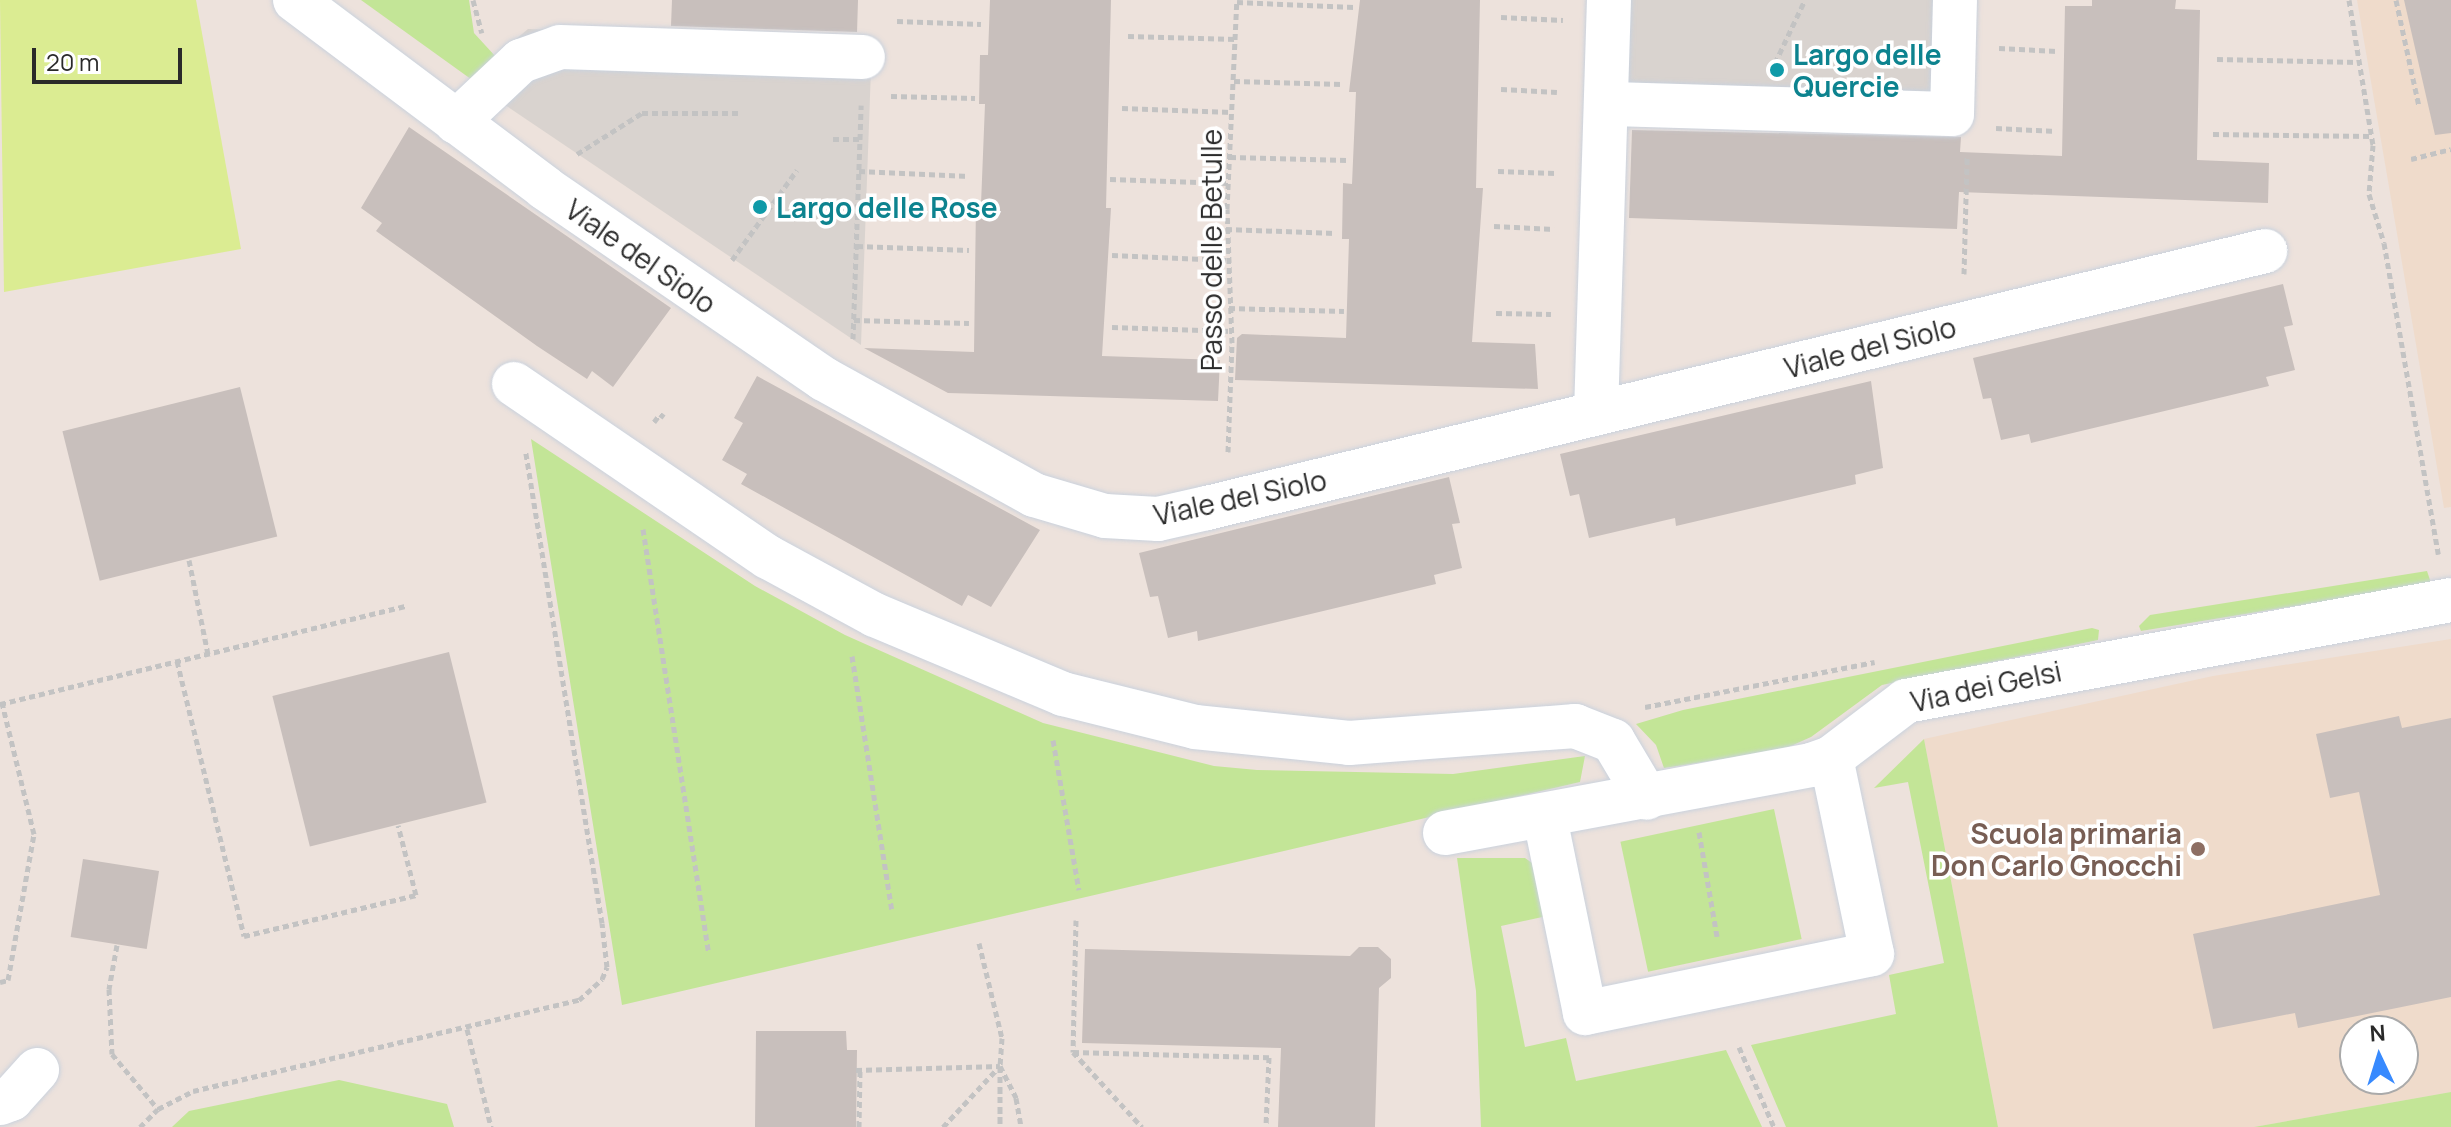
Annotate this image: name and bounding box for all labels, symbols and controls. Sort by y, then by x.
scale bar [36,32,186,82]
place label: Largo delle Quercie [1793,37,1942,103]
text: 20 m [46,45,99,78]
marker: Largo delle Quercie [1768,61,1786,79]
street label: Passo delle Betulle [1194,129,1228,371]
place label: Largo delle Rose [776,190,998,224]
street label: Viale del Siolo [559,192,723,320]
marker: Largo delle Rose [751,198,769,216]
street label: Viale del Siolo [1781,309,1959,385]
street label: Viale del Siolo [1151,462,1329,532]
street label: Via dei Gelsi [1908,654,2064,718]
place label: Scuola primaria Don Carlo Gnocchi [1931,816,2182,882]
marker: Scuola primaria Don Carlo Gnocchi [2189,840,2207,858]
north arrow [2339,1015,2419,1095]
text: N [2369,1018,2386,1049]

